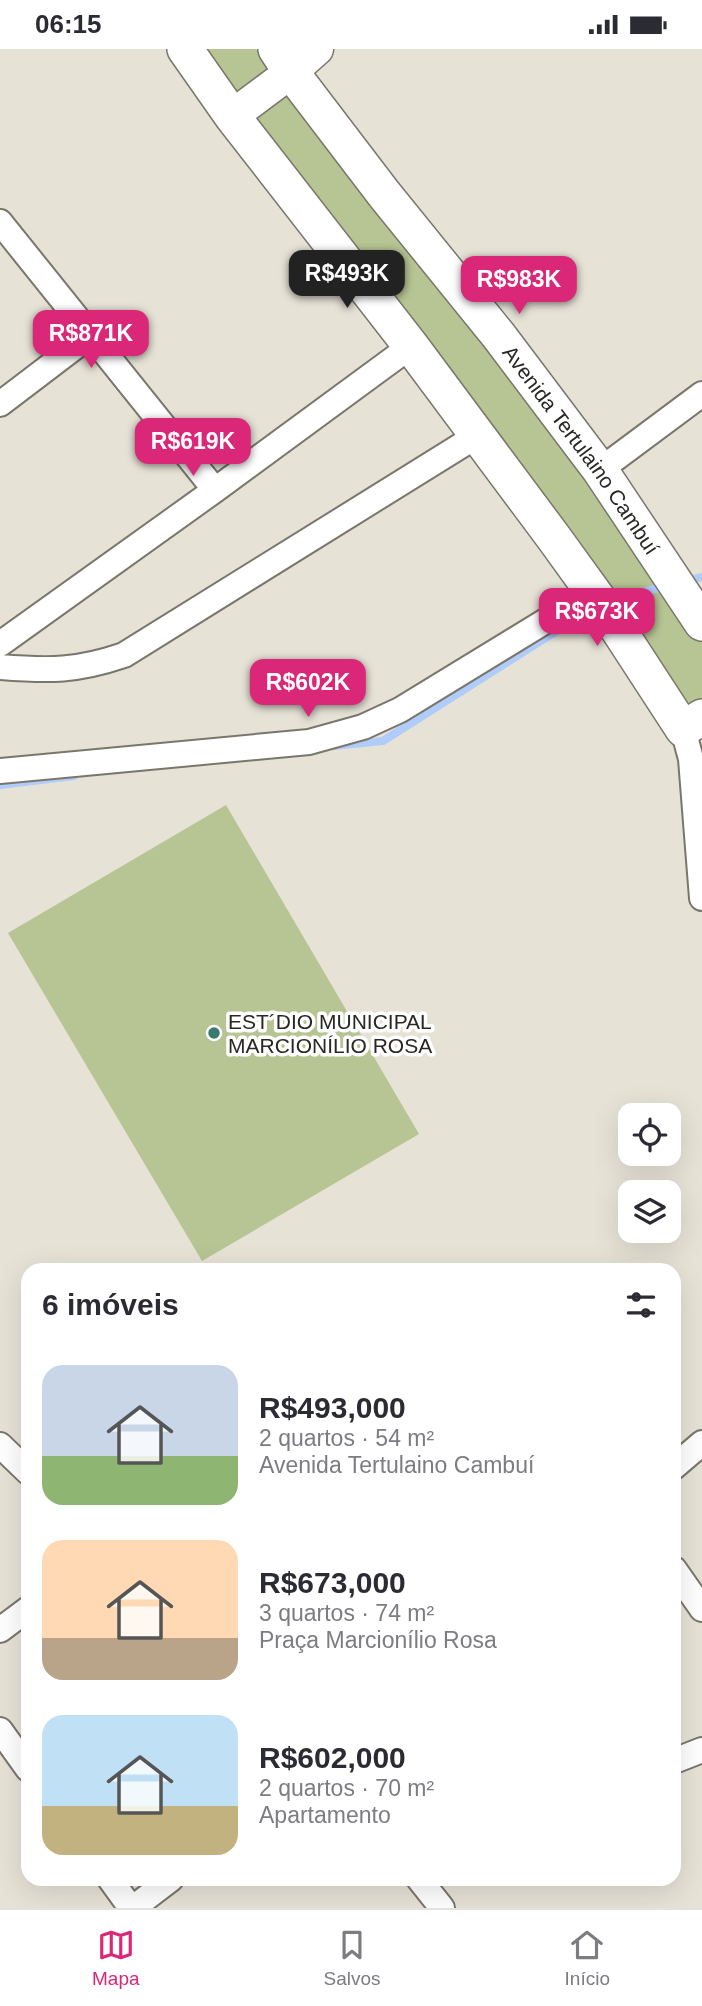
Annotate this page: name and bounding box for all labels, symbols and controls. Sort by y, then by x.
text: 06:15 [35,9,102,39]
pin: R$493K [290,251,404,310]
pin: R$983K [462,257,576,316]
text: R$493K [305,260,389,286]
text: R$983K [477,266,561,292]
pin: R$871K [34,311,148,370]
text: R$871K [49,320,133,346]
street label: Avenida Tertulaino Cambuí [499,341,664,558]
pin: R$619K [136,419,250,478]
text: R$619K [151,428,235,454]
pin: R$673K [540,589,654,648]
text: R$673K [555,598,639,624]
pin: R$602K [251,659,365,719]
text: R$602K [266,669,350,695]
place label: EST´DIO MUNICIPAL MARCIONÍLIO ROSA [228,1010,432,1057]
marker: EST´DIO MUNICIPAL MARCIONÍLIO ROSA [206,1025,222,1041]
map controls [618,1103,681,1243]
button: locate [618,1103,681,1166]
button: layers [618,1180,681,1243]
icon: filters [622,1286,660,1324]
text: 6 imóveis [42,1288,179,1321]
text: R$493,000 [259,1391,406,1424]
icon: home [98,1393,182,1477]
text: 2 quartos · 54 m² [259,1425,434,1451]
text: Avenida Tertulaino Cambuí [259,1452,534,1478]
text: R$673,000 [259,1566,406,1599]
icon: home [98,1568,182,1652]
text: 3 quartos · 74 m² [259,1600,434,1626]
text: Praça Marcionílio Rosa [259,1627,497,1653]
text: R$602,000 [259,1741,406,1774]
icon: home [98,1743,182,1827]
text: 2 quartos · 70 m² [259,1775,434,1801]
text: Apartamento [259,1802,391,1828]
tab: Mapa [92,1926,140,1990]
tab: Salvos [324,1926,381,1990]
tab: Início [565,1926,610,1990]

